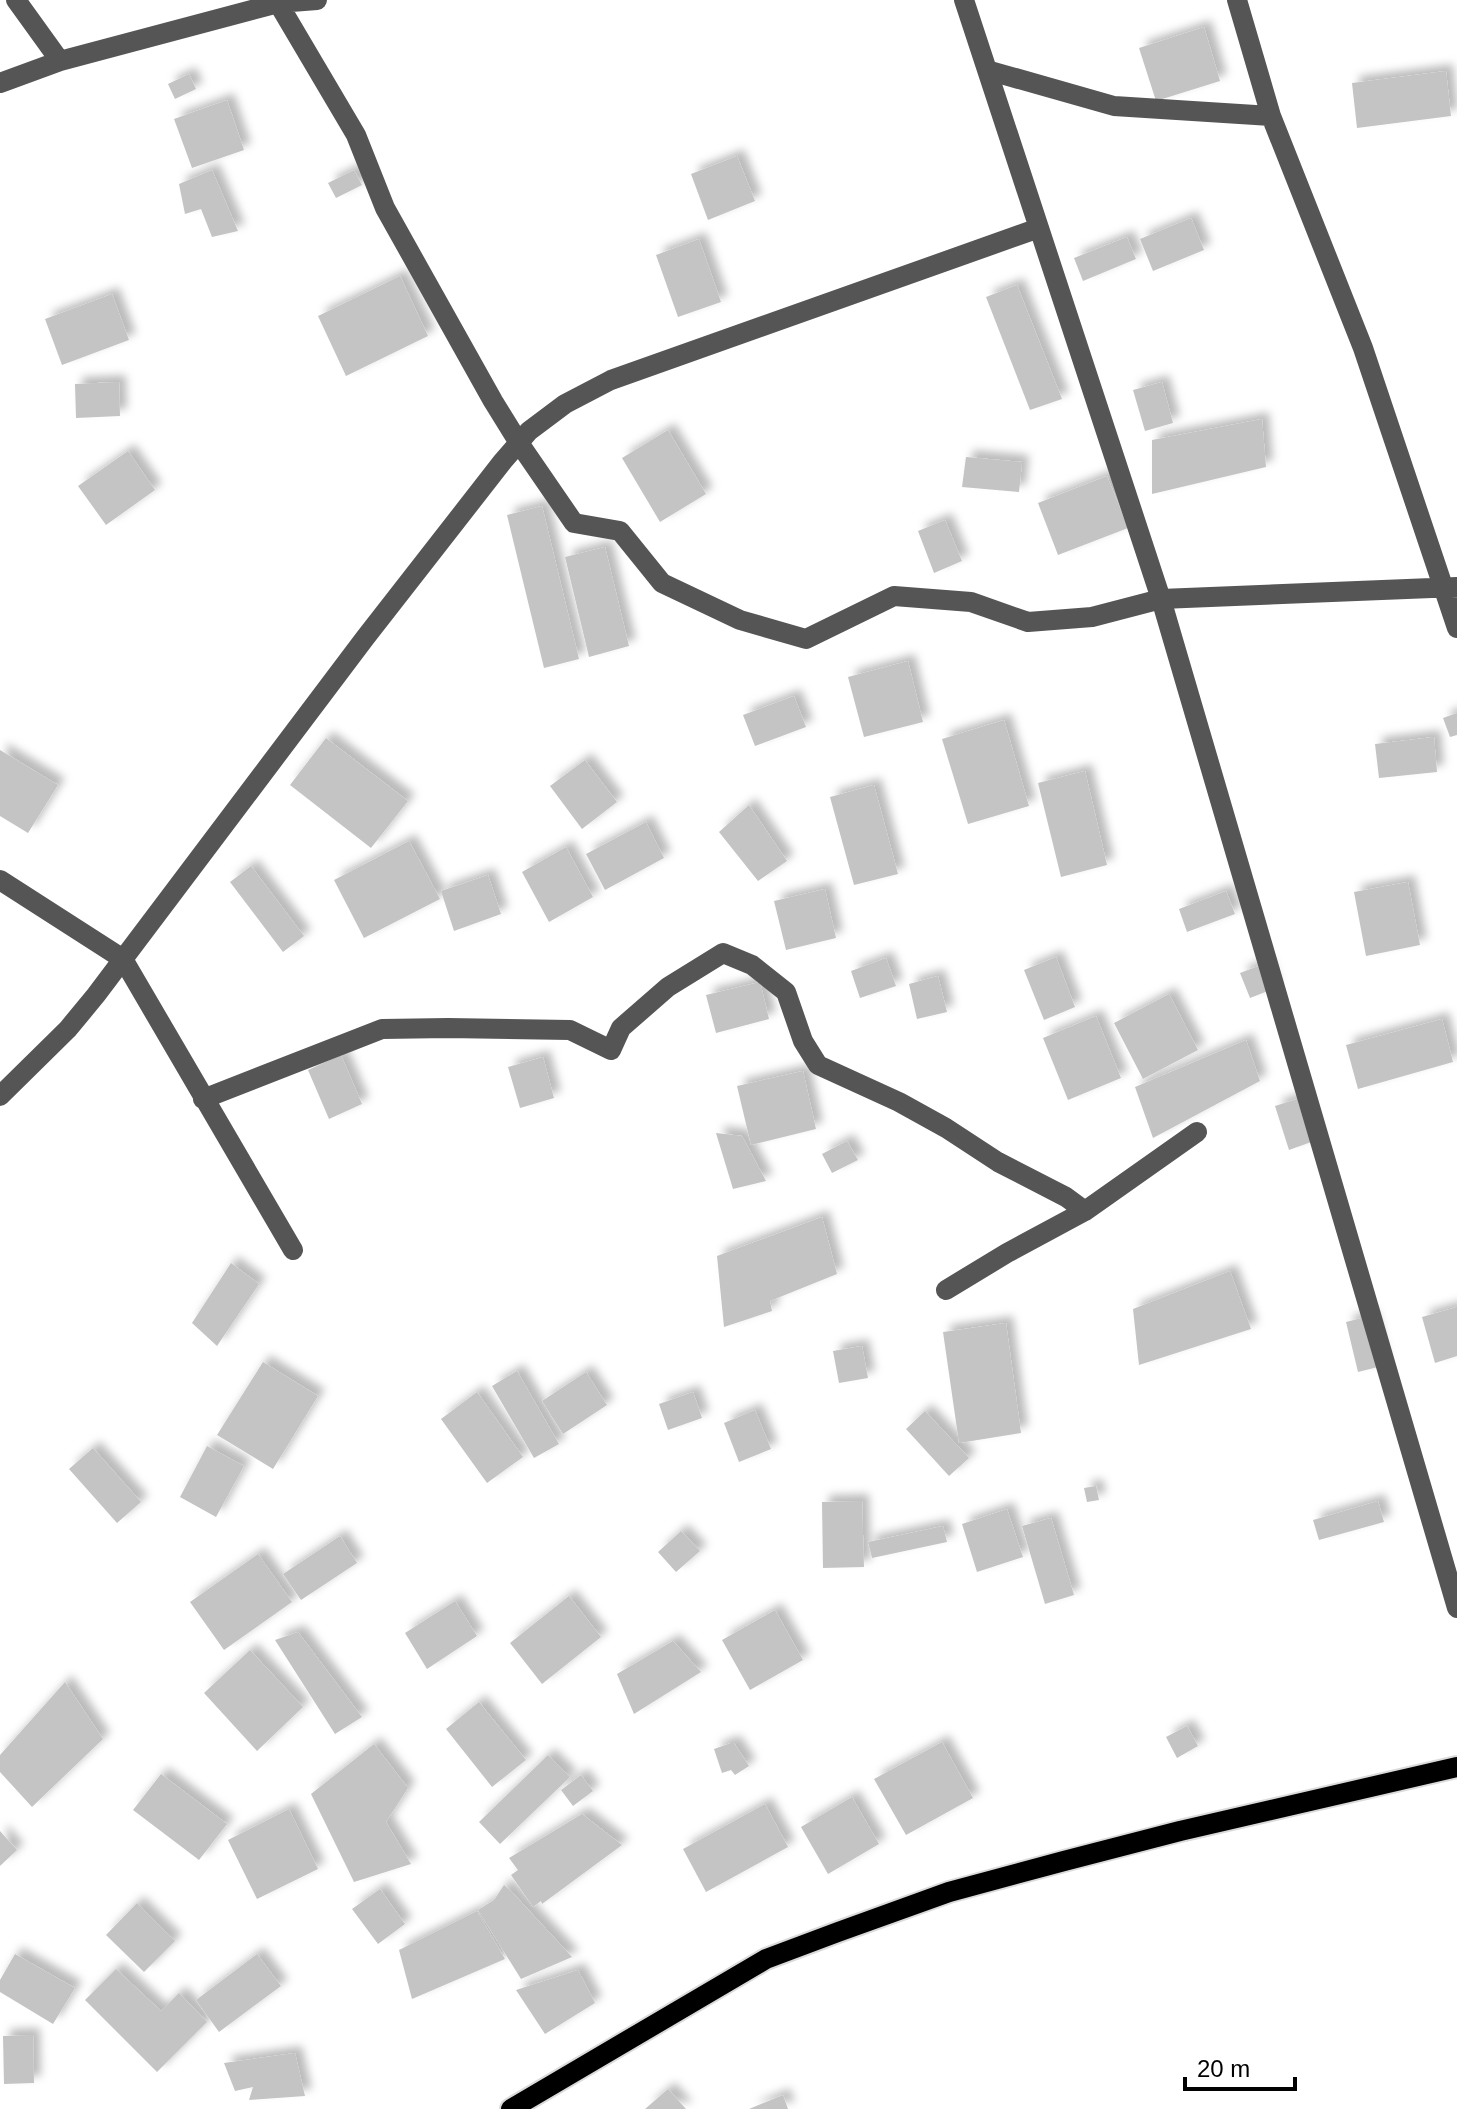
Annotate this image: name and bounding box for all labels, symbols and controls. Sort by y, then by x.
scale bar [1185,2041,1295,2091]
text: 20 m [1197,2055,1250,2082]

